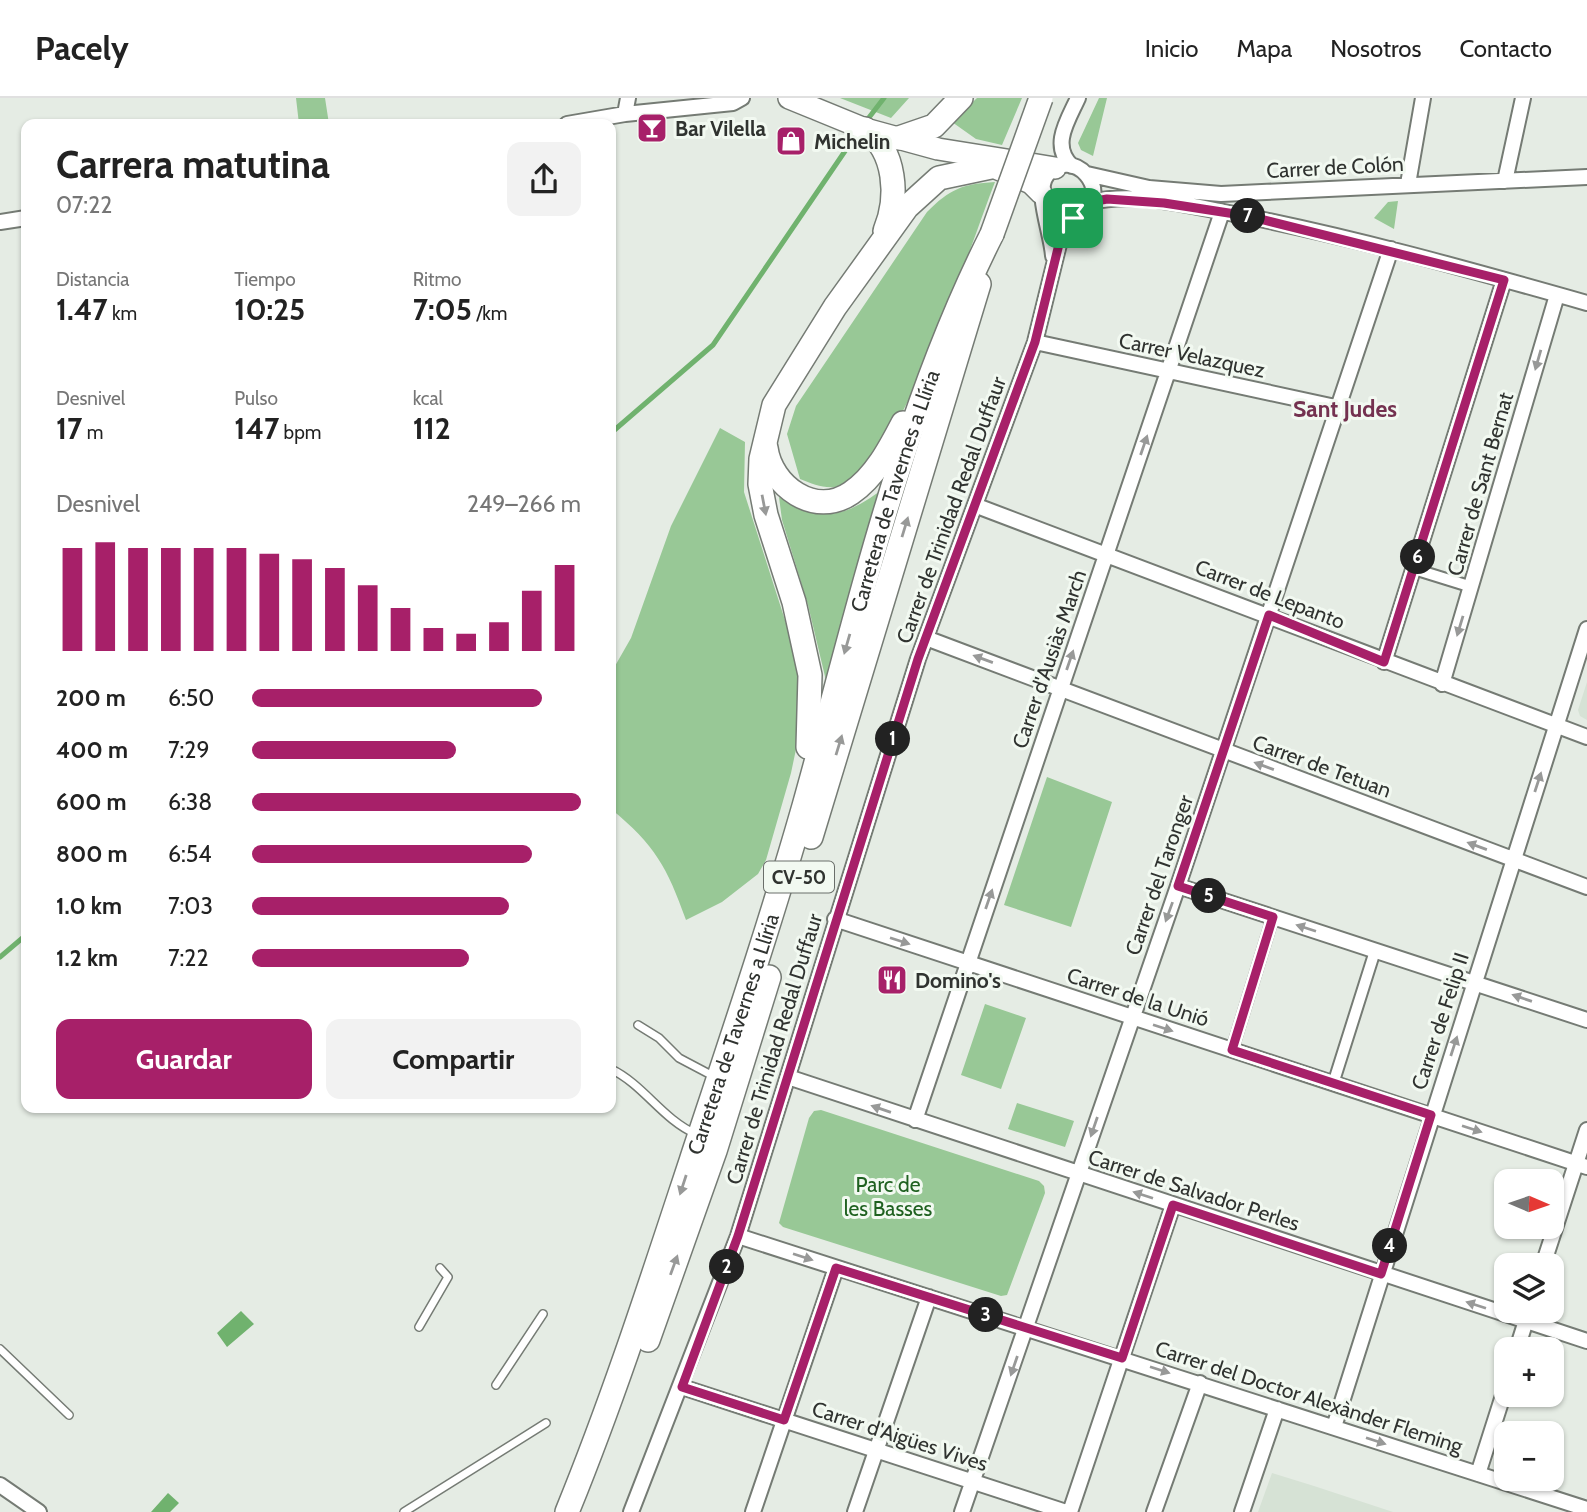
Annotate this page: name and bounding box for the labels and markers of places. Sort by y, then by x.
bar icon: Bar Vilella [635,111,669,145]
place label: Bar Vilella [675,116,766,141]
shop icon: Michelin [774,124,808,158]
place label: Michelin [814,129,890,154]
pin [1043,188,1103,248]
pin: 7 [1230,198,1266,234]
pin: 6 [1400,540,1436,574]
pin: 1 [876,722,910,756]
pin: 5 [1192,878,1226,914]
restaurant icon: Domino's [875,963,909,997]
place label: Domino's [915,968,1001,993]
pin: 4 [1372,1228,1408,1264]
pin: 2 [710,1250,744,1284]
pin: 3 [968,1298,1004,1332]

